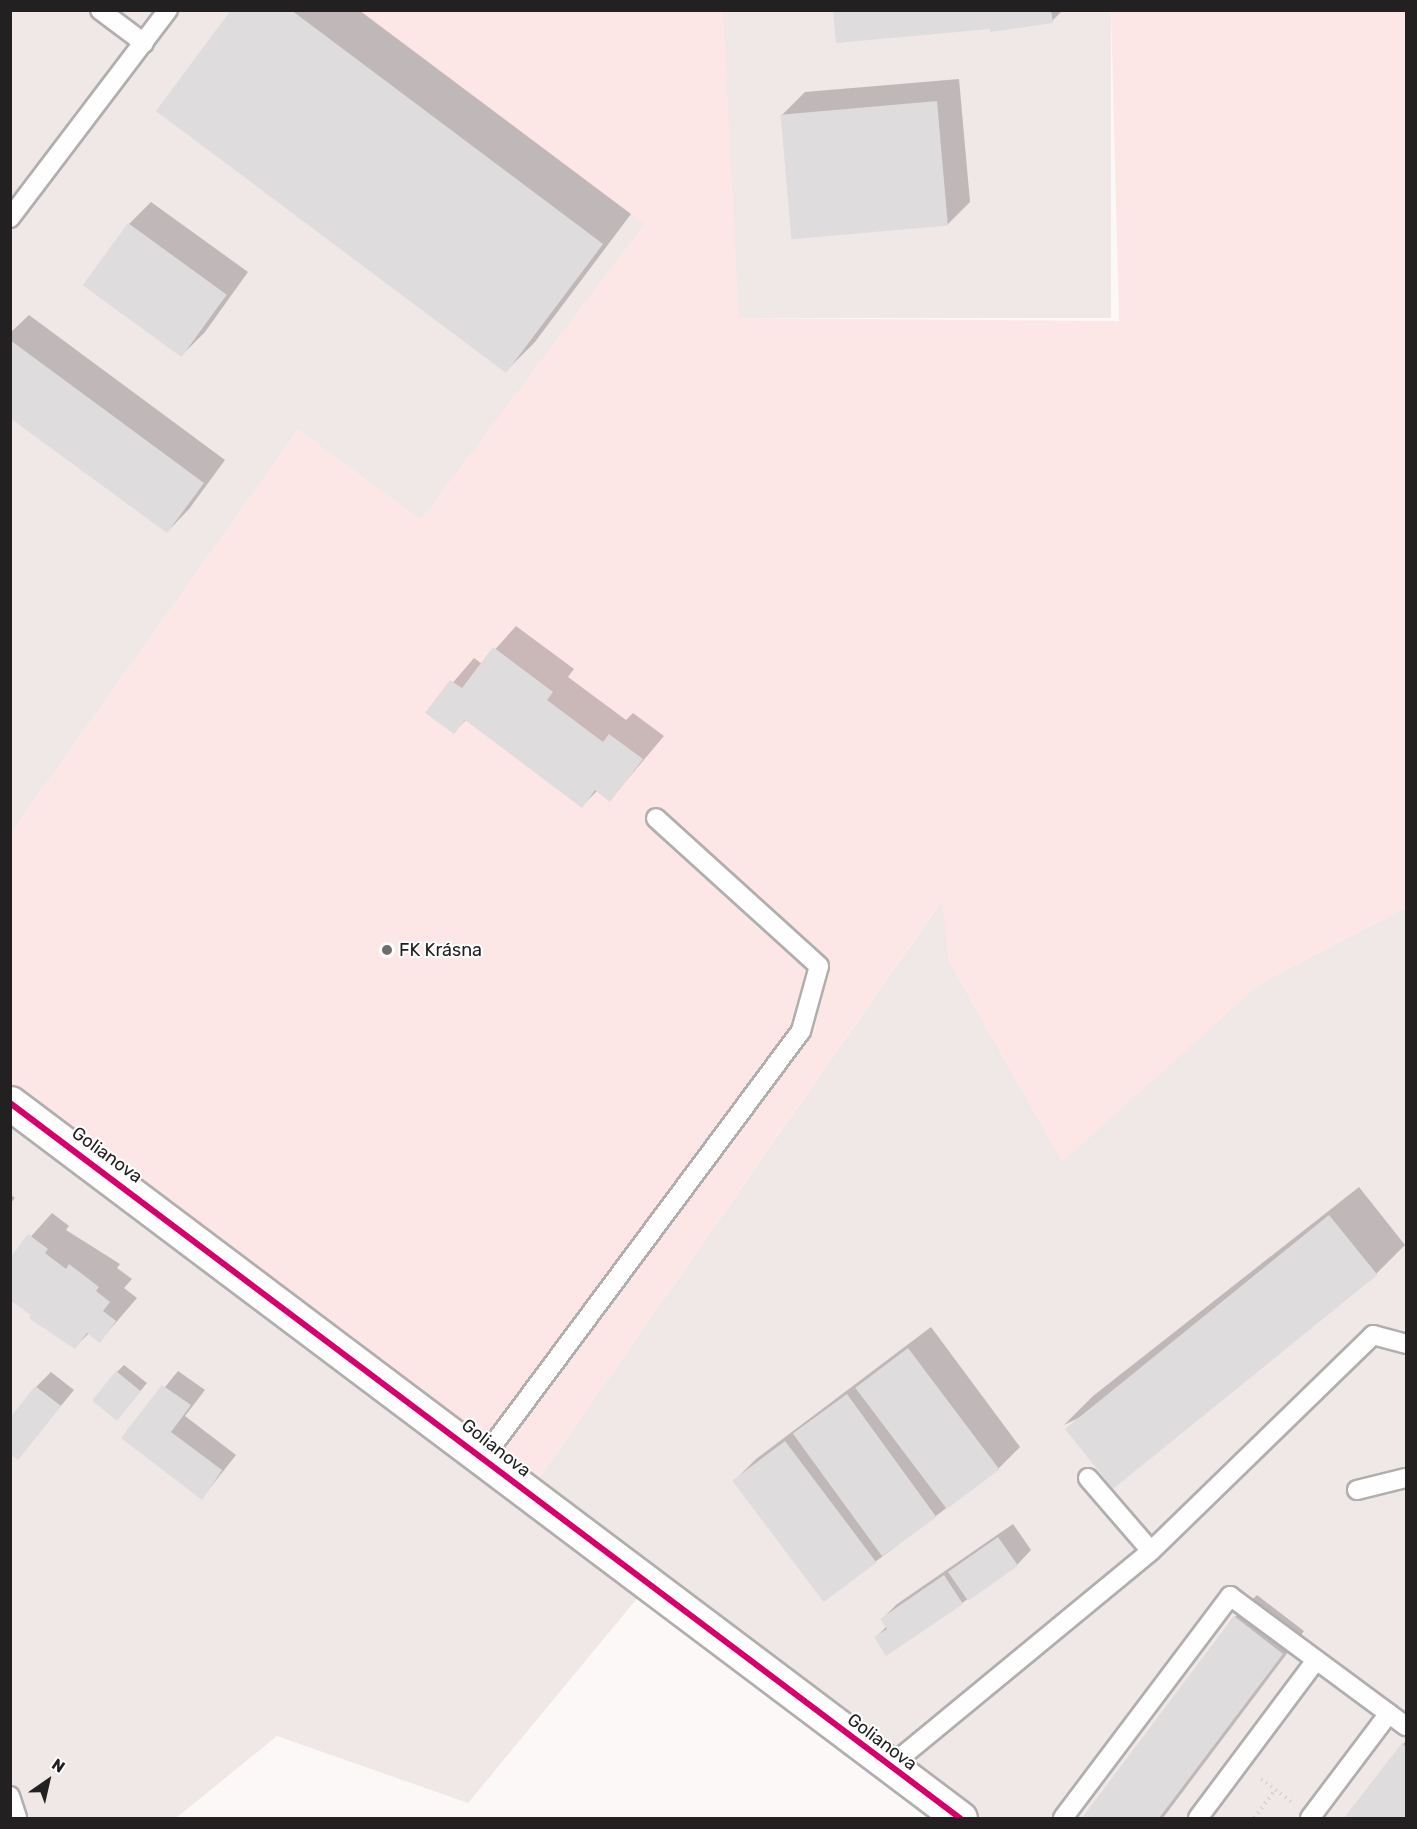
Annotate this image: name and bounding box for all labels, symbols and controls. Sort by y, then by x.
place label: FK Krásna [399,939,482,961]
marker: FK Krásna [380,943,394,957]
street label: Golianova [68,1122,146,1188]
street label: Golianova [457,1414,535,1482]
street label: Golianova [843,1709,921,1775]
north arrow [18,1751,78,1811]
text: N [48,1755,68,1777]

